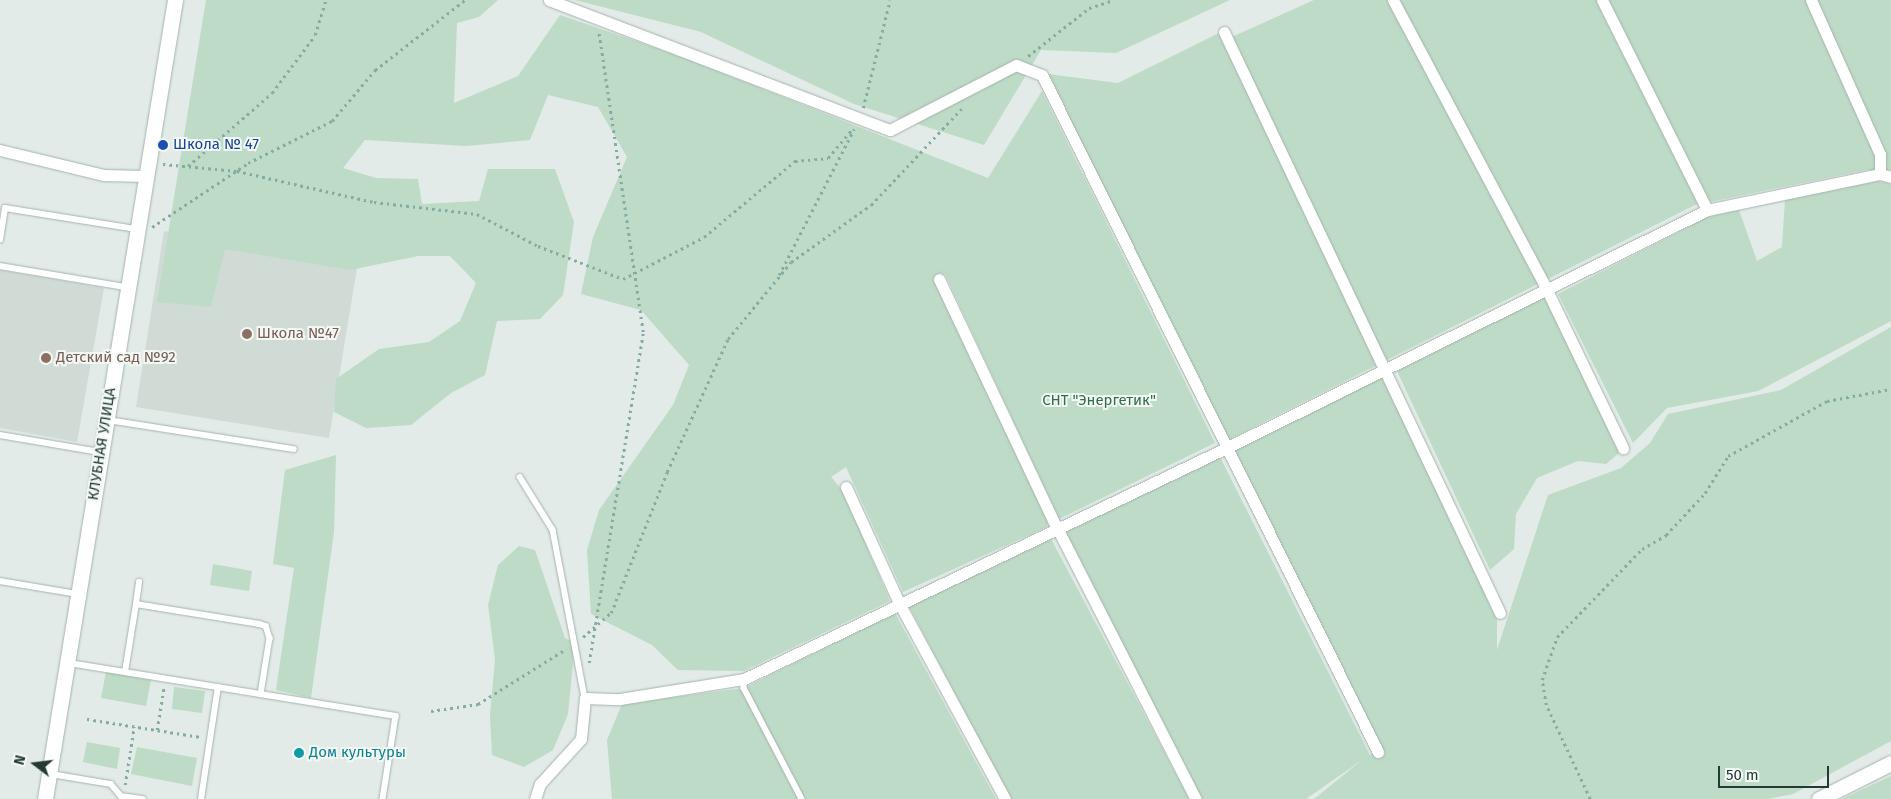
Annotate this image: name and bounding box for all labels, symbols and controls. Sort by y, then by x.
place label: Школа № 47 [173,136,259,154]
marker: Школа № 47 [157,139,169,151]
place label: Школа №47 [257,325,339,343]
marker: Школа №47 [241,328,253,340]
place label: Детский сад №92 [56,349,176,367]
marker: Детский сад №92 [40,352,52,364]
street label: КЛУБНАЯ УЛИЦА [84,386,120,502]
park label: СНТ "Энергетик" [1042,392,1156,410]
north arrow [10,739,60,789]
place label: Дом культуры [309,744,406,762]
marker: Дом культуры [293,747,305,759]
text: N [11,753,29,767]
scale bar [1721,756,1832,788]
text: 50 m [1726,766,1759,784]

